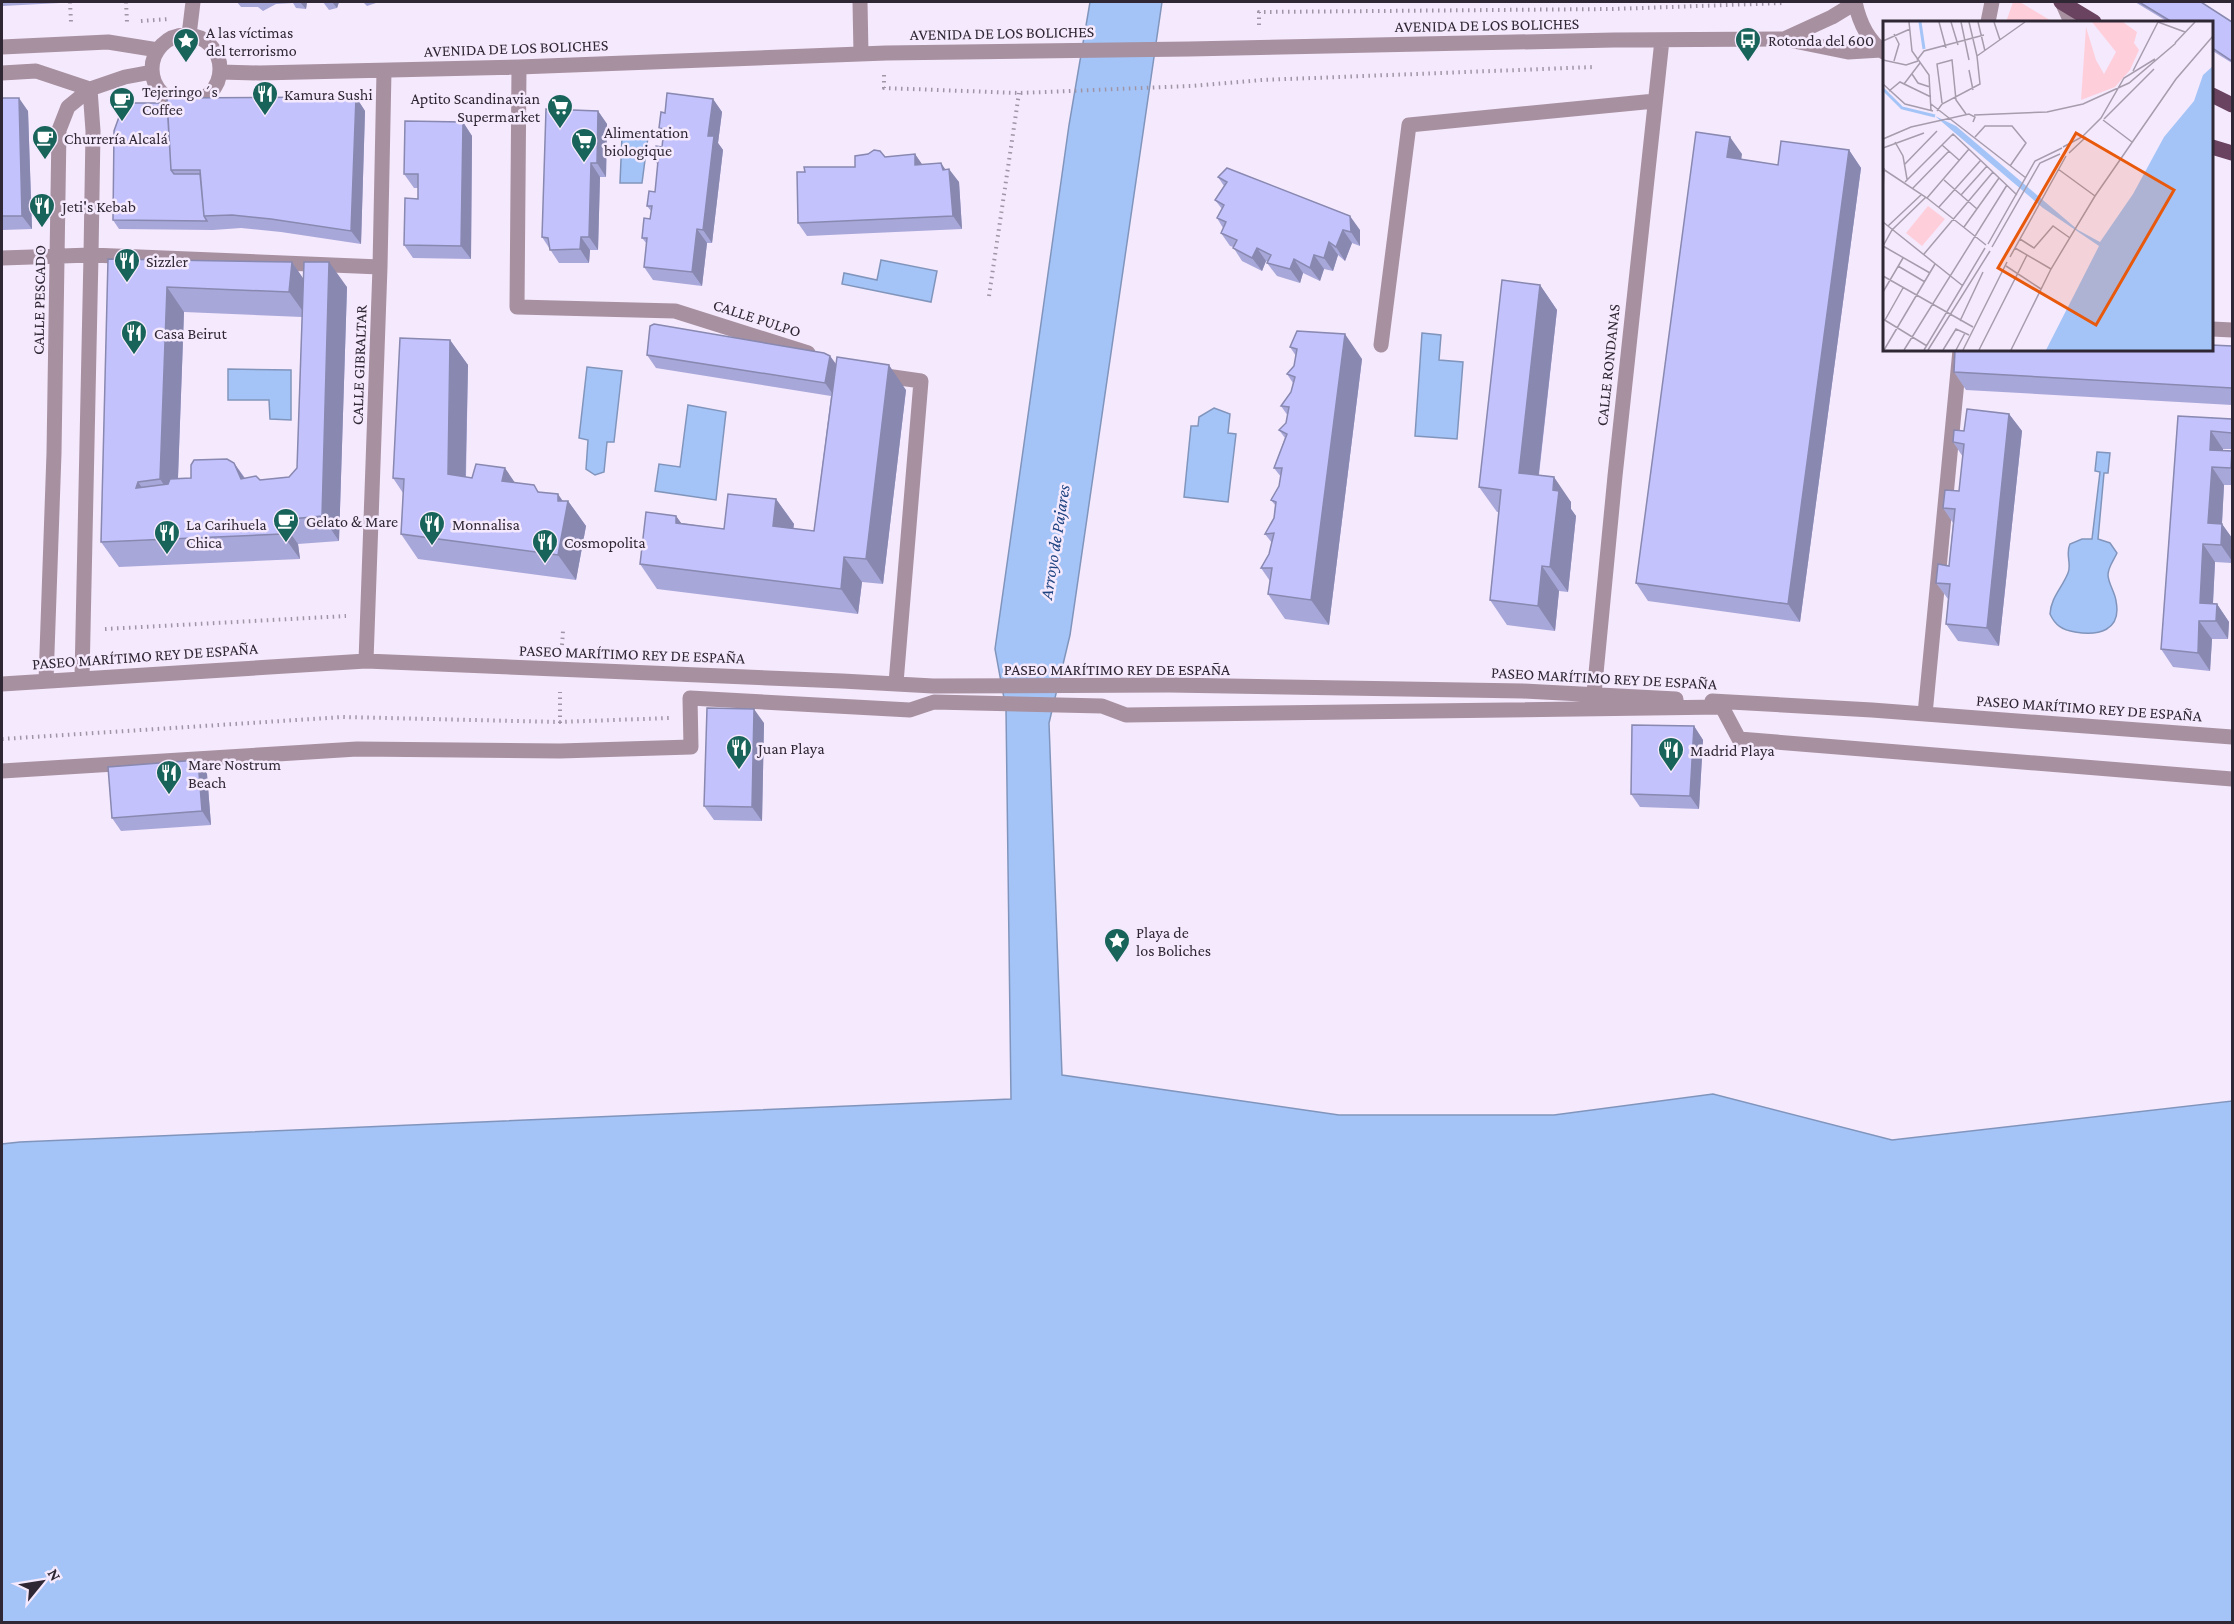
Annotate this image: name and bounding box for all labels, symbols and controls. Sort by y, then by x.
street label: AVENIDA DE LOS BOLICHES [1395,15,1579,35]
inset map [1883,21,2213,351]
street label: AVENIDA DE LOS BOLICHES [910,23,1094,43]
place label: A las víctimas del terrorismo [206,24,297,59]
bus stop icon: Rotonda del 600 [1733,25,1763,63]
place icon: A las víctimas del terrorismo [171,26,201,64]
place label: Rotonda del 600 [1768,32,1874,49]
street label: AVENIDA DE LOS BOLICHES [423,36,609,60]
restaurant icon: Kamura Sushi [250,79,280,117]
place label: Tejeringo´s Coffee [142,83,218,118]
cafe icon: Tejeringo´s Coffee [107,85,137,123]
place label: Kamura Sushi [284,86,373,103]
place label: Aptito Scandinavian Supermarket [411,90,541,126]
supermarket icon: Aptito Scandinavian Supermarket [545,92,575,130]
cafe icon: Churrería Alcalá [30,123,60,161]
place label: Alimentation biologique [604,124,689,160]
supermarket icon: Alimentation biologique [569,126,599,164]
place label: Churrería Alcalá [64,130,168,147]
restaurant icon: Jeti's Kebab [27,191,57,229]
place label: Jeti's Kebab [60,198,136,216]
street label: CALLE PESCADO [30,245,48,355]
restaurant icon: Sizzler [112,246,142,284]
place label: Sizzler [146,253,188,270]
street label: CALLE PULPO [711,296,803,340]
street label: CALLE RONDANAS [1593,303,1623,427]
street label: CALLE GIBRALTAR [348,304,370,425]
restaurant icon: Casa Beirut [119,318,149,356]
place label: Casa Beirut [154,325,228,342]
water label: Arroyo de Pajares [1036,483,1075,602]
cafe icon: Gelato & Mare [271,506,301,544]
restaurant icon: Monnalisa [417,509,447,547]
place label: Gelato & Mare [306,513,398,530]
place label: La Carihuela Chica [186,516,267,551]
place label: Monnalisa [452,516,520,533]
restaurant icon: La Carihuela Chica [152,518,182,556]
restaurant icon: Cosmopolita [530,527,560,565]
place label: Cosmopolita [564,534,646,552]
street label: PASEO MARÍTIMO REY DE ESPAÑA [31,640,259,672]
street label: PASEO MARÍTIMO REY DE ESPAÑA [519,642,746,666]
street label: PASEO MARÍTIMO REY DE ESPAÑA [1004,661,1231,678]
street label: PASEO MARÍTIMO REY DE ESPAÑA [1491,664,1718,692]
street label: PASEO MARÍTIMO REY DE ESPAÑA [1975,692,2203,724]
restaurant icon: Juan Playa [724,733,754,771]
restaurant icon: Madrid Playa [1656,735,1686,773]
place label: Juan Playa [756,740,825,758]
place label: Madrid Playa [1690,742,1775,760]
place label: Mare Nostrum Beach [188,756,281,791]
restaurant icon: Mare Nostrum Beach [154,758,184,796]
place label: Playa de los Boliches [1136,924,1211,959]
place icon: Playa de los Boliches [1102,926,1132,964]
north arrow [12,1552,72,1612]
text: N [44,1566,65,1584]

